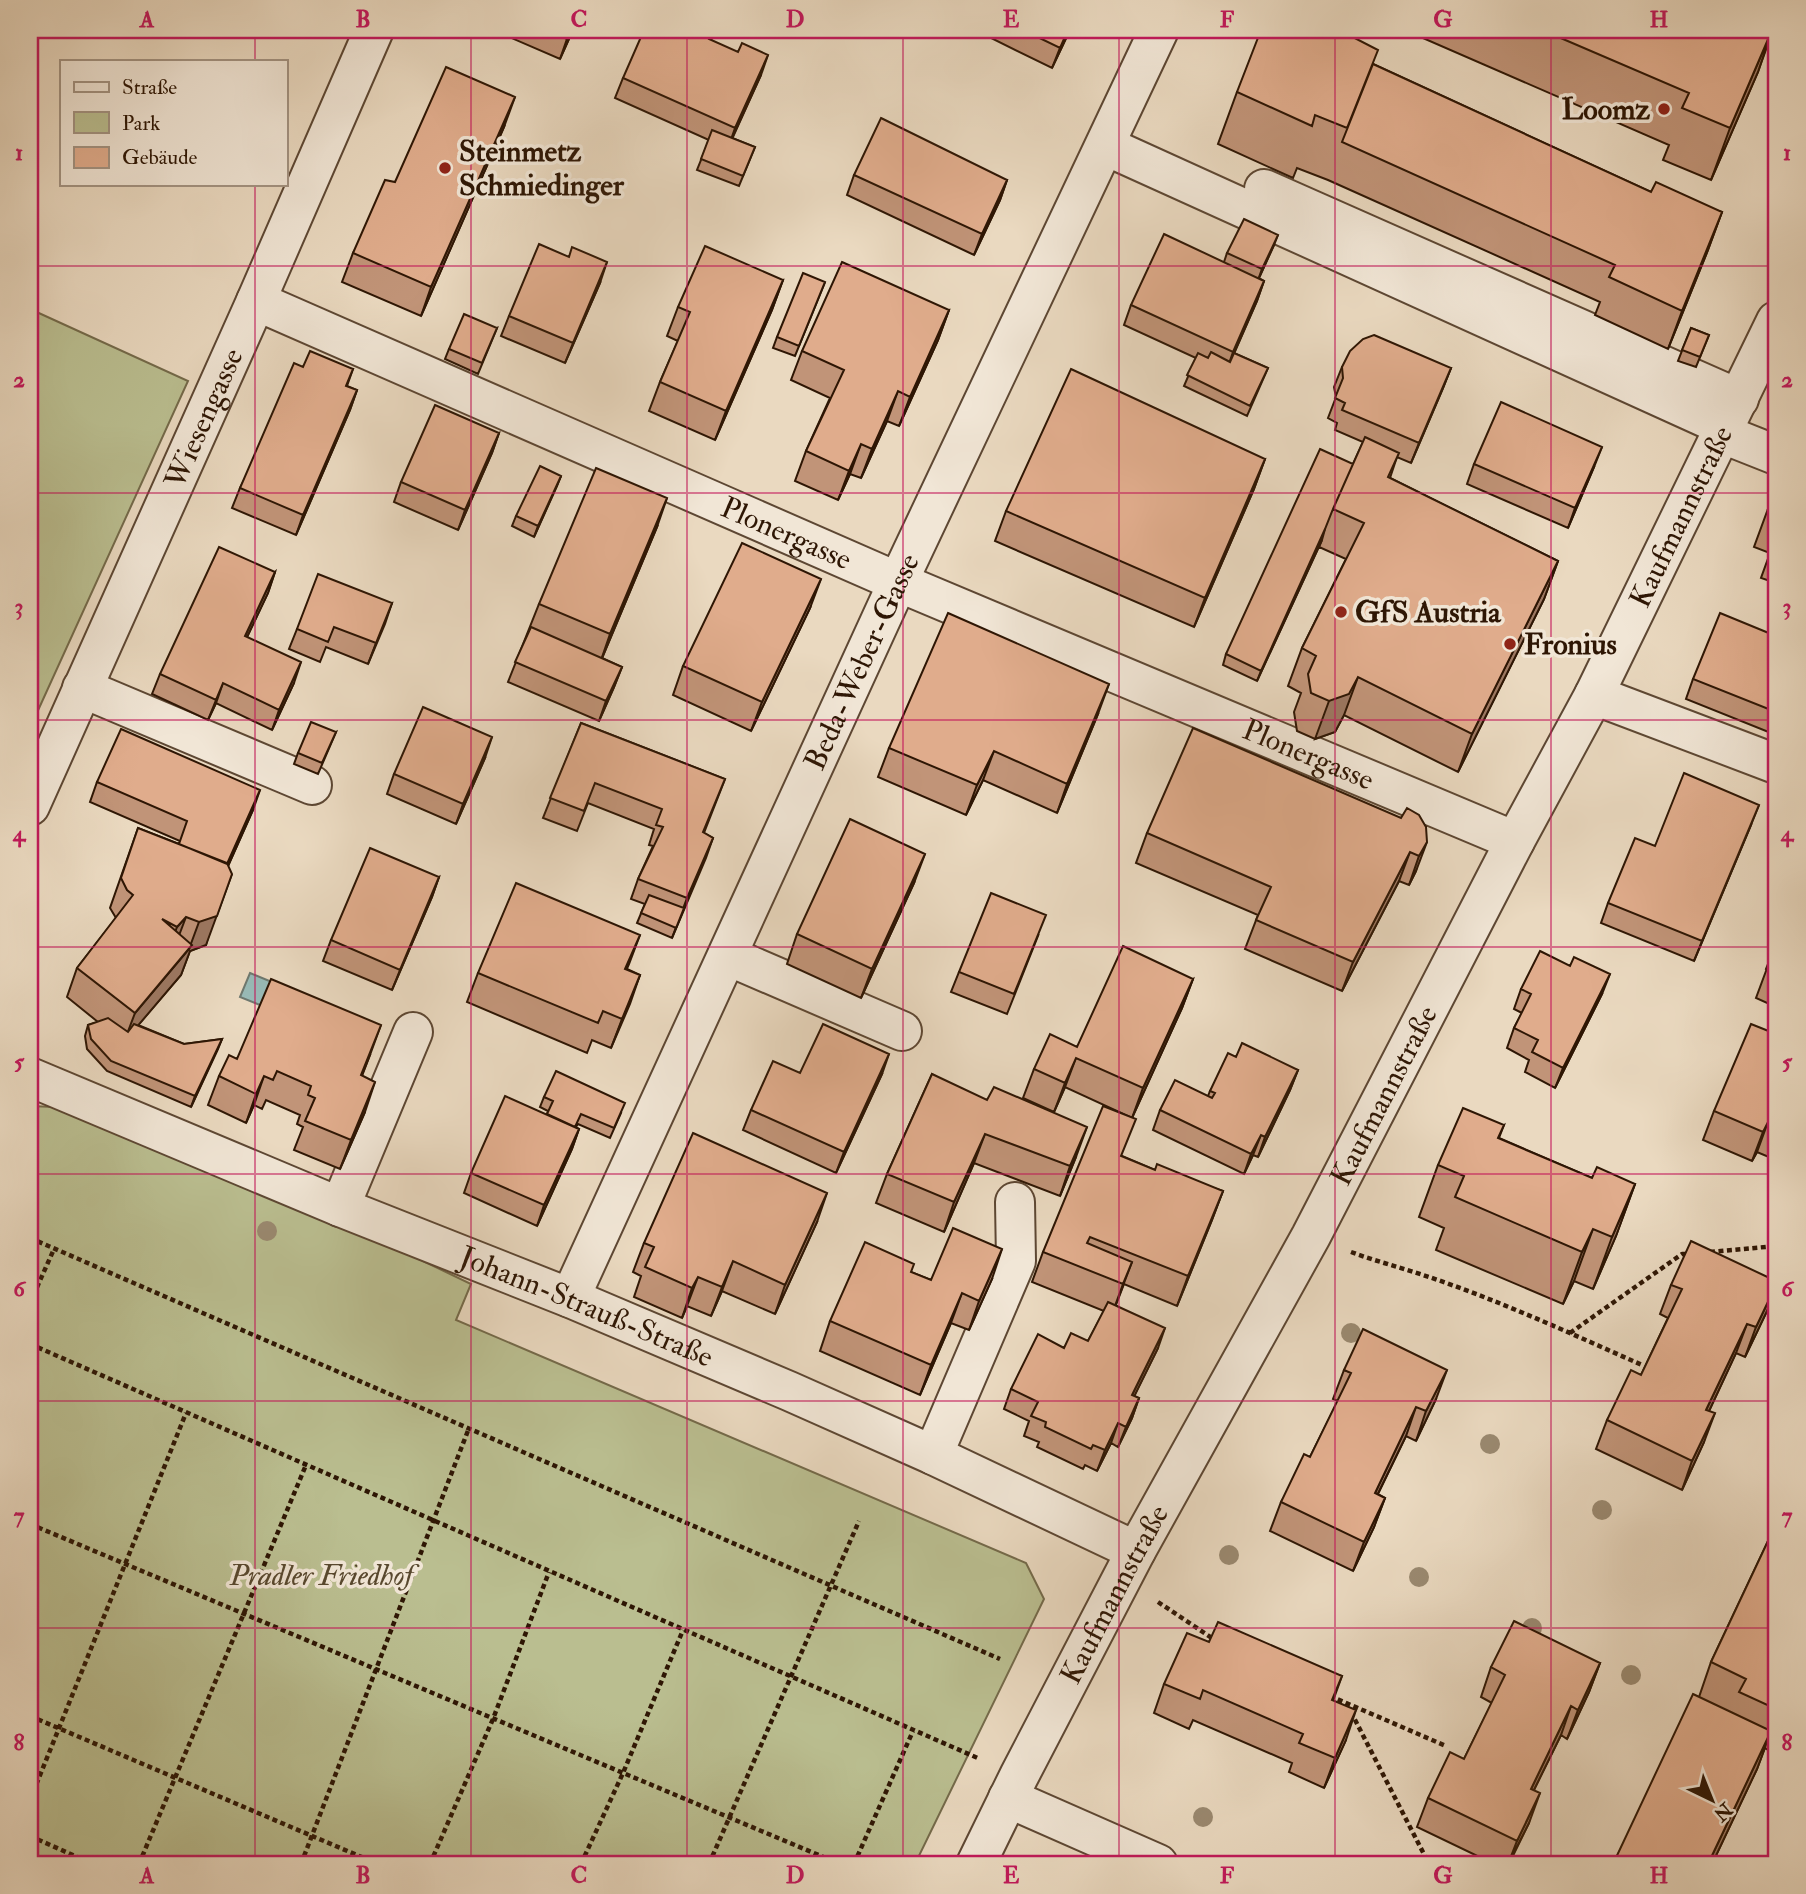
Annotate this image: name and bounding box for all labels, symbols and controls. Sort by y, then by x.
text: A [139,5,155,34]
text: B [355,5,371,34]
text: C [571,5,587,34]
text: D [786,5,804,34]
text: E [1003,5,1020,34]
text: F [1220,5,1235,34]
text: G [1433,5,1453,34]
text: H [1650,5,1669,34]
legend [60,60,287,186]
text: Straße [122,74,177,101]
place label: Loomz [1561,91,1650,128]
marker: Loomz [1656,101,1672,117]
text: Park [122,110,160,137]
place label: Steinmetz Schmiedinger [459,133,625,204]
text: 1 [15,138,23,167]
text: 1 [1783,138,1791,167]
text: Gebäude [122,144,198,171]
marker: Steinmetz Schmiedinger [437,160,453,176]
street label: Wiesengasse [156,342,251,495]
text: 2 [13,365,25,394]
text: 2 [1781,365,1793,394]
street label: Kaufmannstraße [1621,420,1741,614]
street label: Plonergasse [715,489,857,578]
street label: Beda-Weber-Gasse [796,548,928,776]
text: 3 [15,592,23,621]
text: 3 [1783,592,1791,621]
place label: GfS Austria [1355,594,1502,631]
marker: GfS Austria [1333,604,1349,620]
place label: Fronius [1524,626,1617,663]
marker: Fronius [1502,636,1518,652]
street label: Plonergasse [1237,711,1380,799]
text: 4 [12,819,27,848]
text: 4 [1780,819,1795,848]
street label: Kaufmannstraße [1322,1000,1446,1192]
text: 5 [14,1047,25,1076]
text: 5 [1782,1047,1793,1076]
street label: Johann-Strauß-Straße [453,1238,719,1376]
text: 6 [13,1274,27,1303]
text: 6 [1781,1274,1795,1303]
street label: Kaufmannstraße [1052,1498,1177,1690]
text: 7 [14,1501,25,1530]
text: 7 [1782,1501,1793,1530]
park label: Pradler Friedhof [228,1557,420,1594]
text: 8 [14,1728,25,1757]
text: 8 [1782,1728,1793,1757]
north arrow [1676,1764,1746,1834]
text: N [1708,1796,1738,1827]
text: A [139,1861,155,1890]
text: B [355,1861,371,1890]
text: C [571,1861,587,1890]
text: D [786,1861,804,1890]
text: E [1003,1861,1020,1890]
text: F [1220,1861,1235,1890]
text: G [1433,1861,1453,1890]
text: H [1650,1861,1669,1890]

